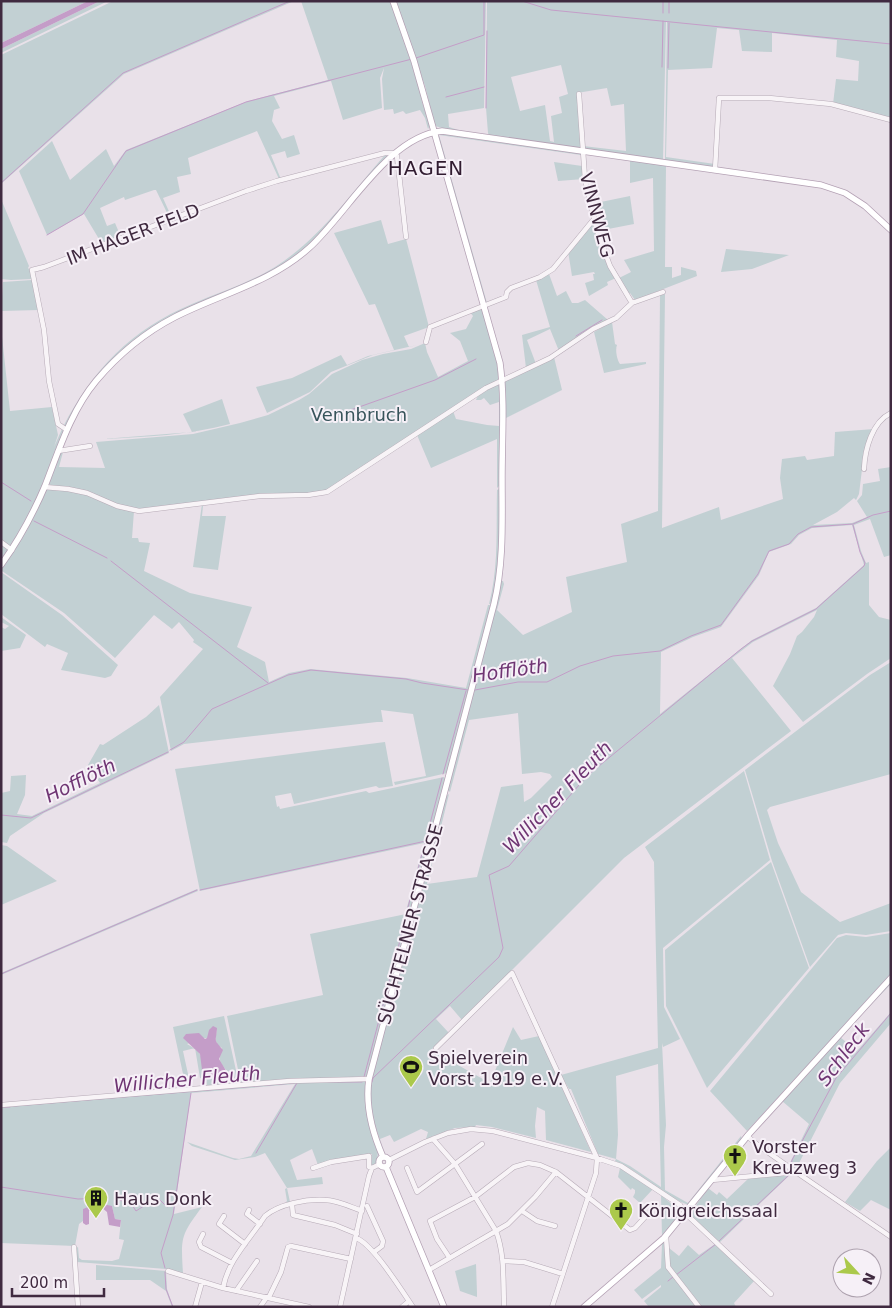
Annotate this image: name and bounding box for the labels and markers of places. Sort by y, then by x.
place label: Spielverein Vorst 1919 e.V. [428,1047,564,1089]
sports icon: Spielverein Vorst 1919 e.V. [398,1054,424,1088]
place label: Vorster Kreuzweg 3 [752,1136,857,1178]
church icon: Vorster Kreuzweg 3 [722,1143,748,1177]
building icon: Haus Donk [83,1185,109,1219]
place label: Haus Donk [114,1188,212,1209]
church icon: Königreichssaal [608,1197,634,1231]
place label: Königreichssaal [638,1200,778,1221]

